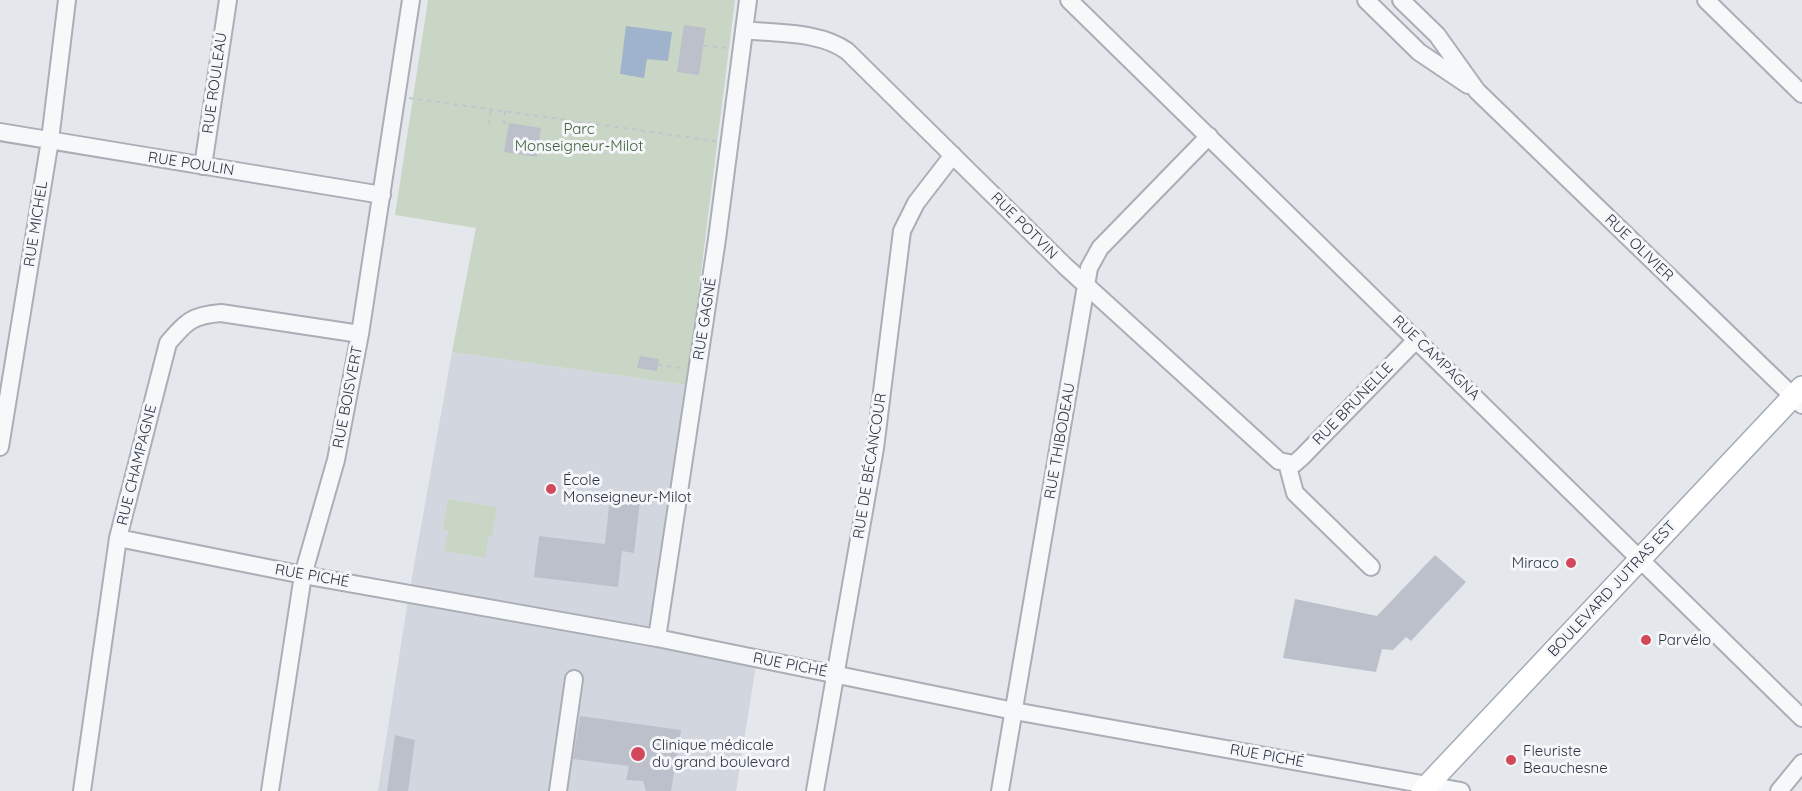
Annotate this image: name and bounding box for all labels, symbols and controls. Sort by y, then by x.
street label: RUE ROULEAU [199,31,231,135]
park label: Parc Monseigneur-Milot [515,120,643,155]
street label: RUE POULIN [147,148,235,180]
street label: RUE MICHEL [20,180,52,268]
street label: RUE POTVIN [987,189,1061,263]
street label: RUE OLIVIER [1601,211,1677,285]
street label: RUE GAGNÉ [690,277,720,361]
street label: RUE CAMPAGNA [1389,312,1483,404]
street label: RUE BOISVERT [329,344,367,450]
street label: RUE BRUNELLE [1309,359,1397,449]
street label: RUE THIBODEAU [1041,381,1079,501]
street label: RUE DE BÉCANCOUR [850,392,890,540]
street label: RUE CHAMPAGNE [113,403,161,527]
place label: École Monseigneur-Milot [563,471,692,506]
marker: École Monseigneur-Milot [544,482,558,496]
street label: BOULEVARD JUTRAS EST [1544,517,1680,661]
place label: Miraco [1512,554,1559,572]
marker: Miraco [1564,556,1578,570]
street label: RUE PICHÉ [273,561,351,591]
place label: Parvélo [1658,631,1711,649]
marker: Parvélo [1639,633,1653,647]
street label: RUE PICHÉ [751,649,829,681]
place label: Clinique médicale du grand boulevard [652,736,790,771]
street label: RUE PICHÉ [1228,741,1306,771]
place label: Fleuriste Beauchesne [1523,742,1608,777]
marker: Clinique médicale du grand boulevard [629,745,647,763]
marker: Fleuriste Beauchesne [1504,753,1518,767]

